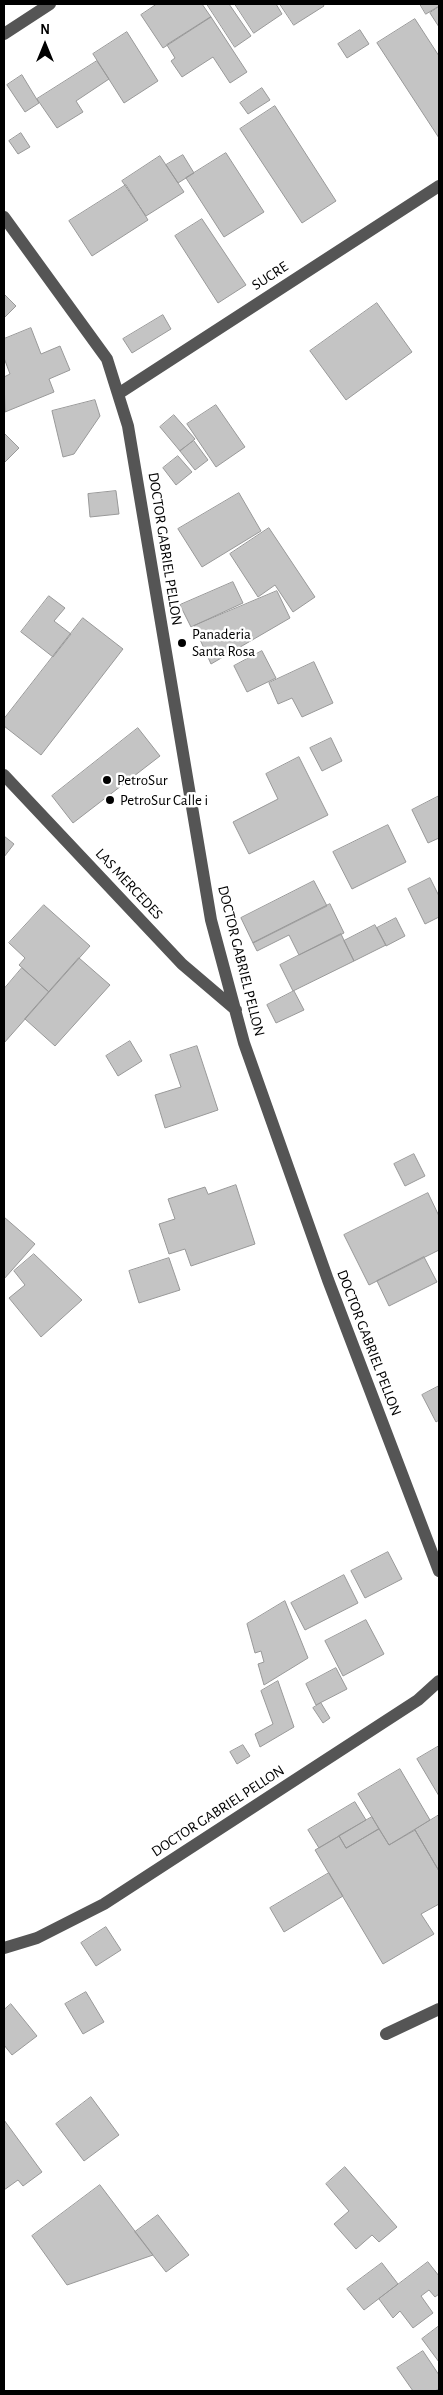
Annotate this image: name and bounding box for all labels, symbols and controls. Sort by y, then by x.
north arrow [20,20,70,70]
text: N [40,23,50,37]
street label: SUCRE [248,258,292,294]
street label: DOCTOR GABRIEL PELLON [144,471,186,627]
place label: Panaderia Santa Rosa [192,625,255,660]
marker: Panaderia Santa Rosa [176,637,188,649]
place label: PetroSur [117,771,167,789]
marker: PetroSur [101,774,113,786]
place label: PetroSur Calle i [120,791,208,809]
marker: PetroSur Calle i [104,794,116,806]
street label: LAS MERCEDES [91,845,167,923]
street label: DOCTOR GABRIEL PELLON [214,884,268,1038]
street label: DOCTOR GABRIEL PELLON [333,1267,405,1419]
street label: DOCTOR GABRIEL PELLON [148,1761,288,1861]

